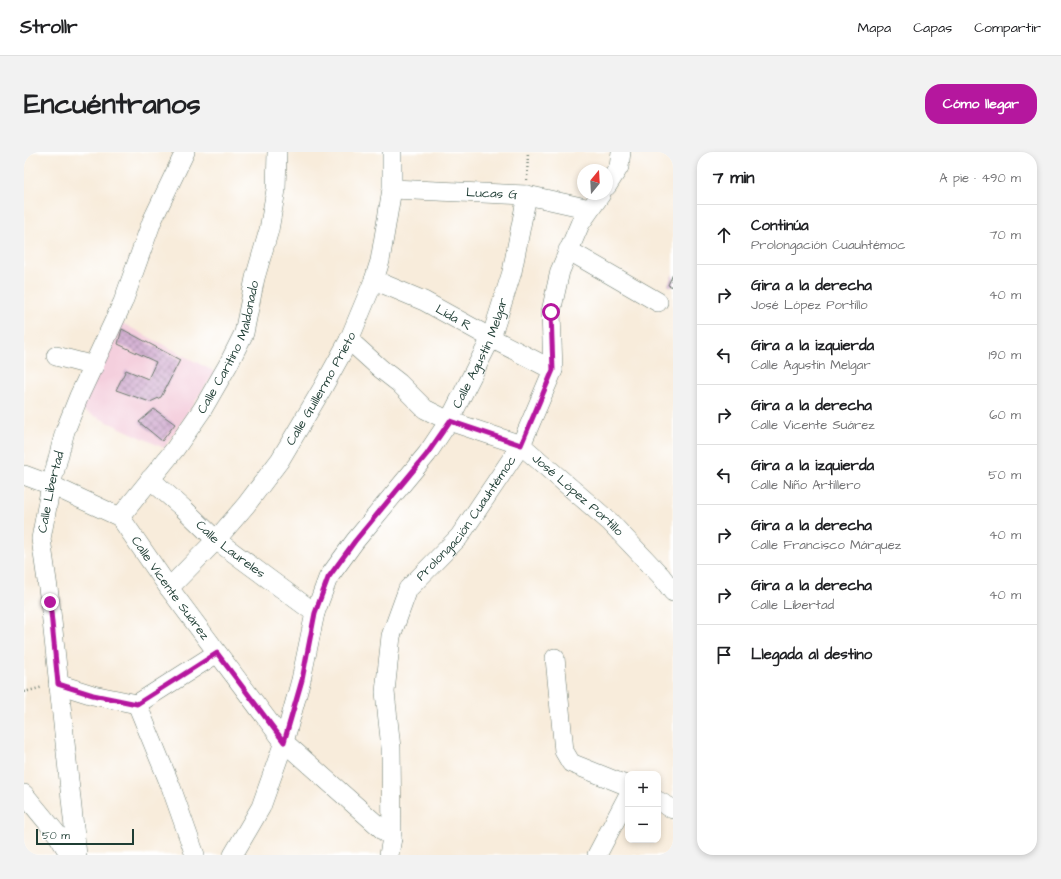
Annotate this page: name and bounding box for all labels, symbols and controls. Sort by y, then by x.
text: Strollr [20,14,78,41]
text: Mapa [858,18,891,38]
text: Capas [913,18,952,38]
text: Compartir [974,18,1041,38]
button: Cómo llegar [925,84,1037,124]
text: Encuéntranos [24,85,200,124]
north arrow [577,164,613,200]
text: 7 min [713,166,755,190]
text: A pie · 490 m [939,169,1021,187]
street label: Lucas G [466,183,518,204]
text: Continúa [751,215,809,236]
icon: ahead [713,224,735,246]
text: 70 m [989,226,1021,244]
text: Prolongación Cuauhtémoc [751,236,906,254]
text: Gira a la derecha [751,275,872,296]
street label: Calle Caritino Maldonado [193,278,263,417]
icon: right [713,284,735,306]
text: 40 m [989,286,1021,304]
street label: Calle Agustín Melgar [448,295,512,412]
text: José López Portillo [751,296,868,314]
street label: Lida R [432,300,475,335]
route start [542,303,560,321]
street label: Calle Guillermo Prieto [282,329,361,449]
text: Gira a la izquierda [751,335,874,356]
icon: left [713,344,735,366]
text: 190 m [988,346,1021,364]
text: Calle Agustín Melgar [751,356,871,374]
text: Gira a la derecha [751,395,872,416]
icon: right [713,404,735,426]
text: 60 m [989,406,1021,424]
text: Calle Vicente Suárez [751,416,875,434]
street label: Calle Libertad [33,449,68,534]
street label: José López Portillo [528,449,628,540]
street label: Prolongación Cuauhtémoc [412,452,520,585]
text: Gira a la izquierda [751,455,874,476]
icon: left [713,464,735,486]
text: 50 m [988,466,1021,484]
text: Calle Niño Artillero [751,476,861,494]
text: Gira a la derecha [751,515,872,536]
street label: Calle Laureles [192,516,269,583]
icon: right [713,524,735,546]
text: 40 m [989,526,1021,544]
street label: Calle Vicente Suárez [127,533,214,644]
text: Calle Francisco Márquez [751,536,901,554]
text: Gira a la derecha [751,575,872,596]
icon: right [713,584,735,606]
text: 40 m [989,586,1021,604]
route end [41,593,59,611]
text: Calle Libertad [751,596,834,614]
icon: arrive [713,644,735,666]
text: Llegada al destino [751,644,872,665]
map controls [625,771,661,843]
button: + [625,771,661,807]
button: − [625,807,661,843]
scale bar [36,827,134,846]
text: 50 m [42,828,70,843]

